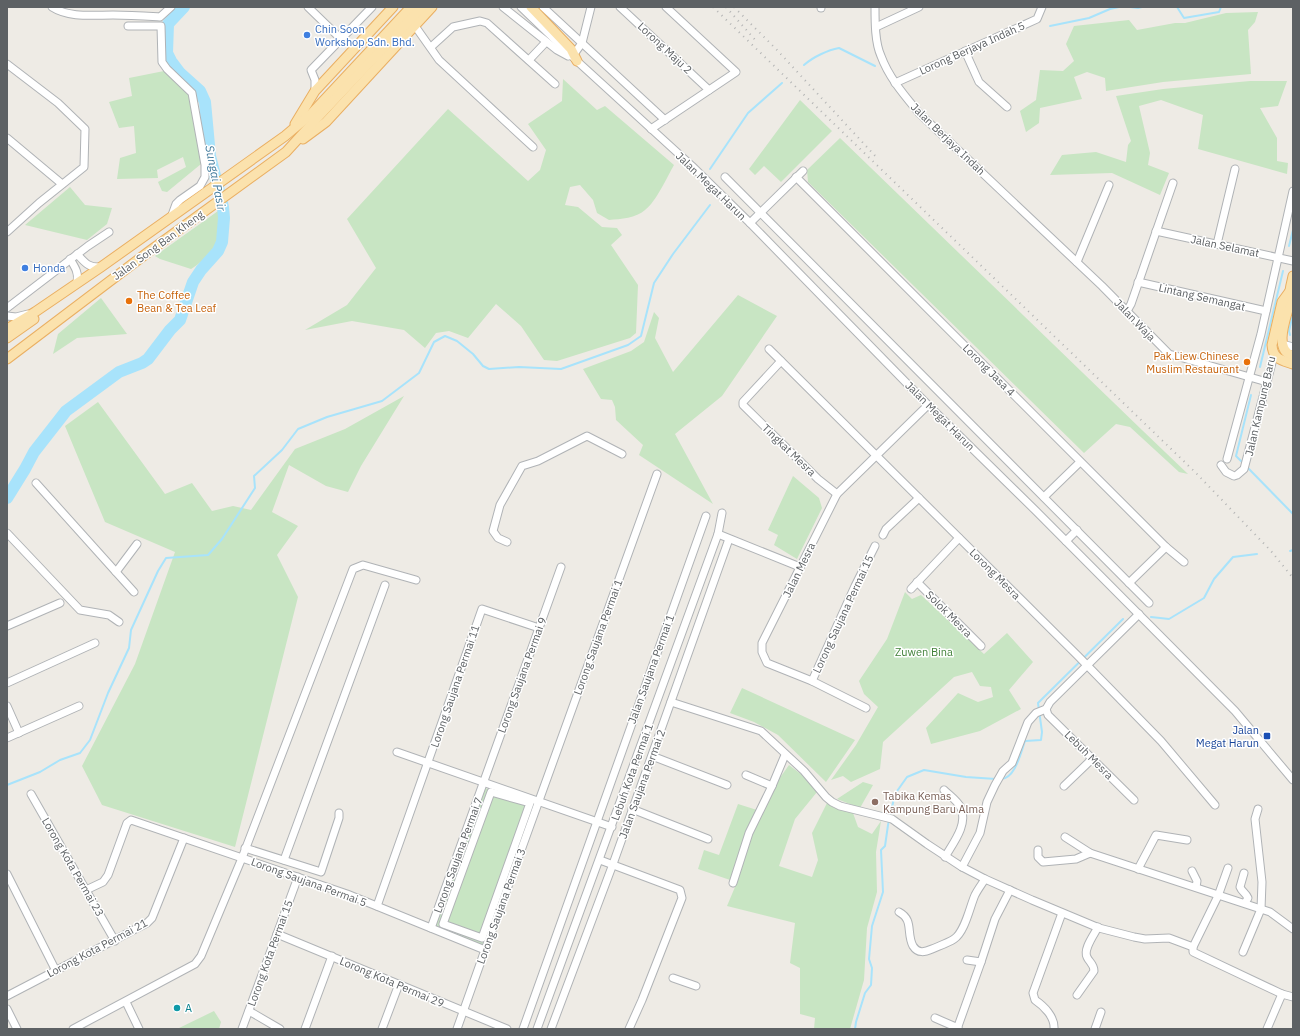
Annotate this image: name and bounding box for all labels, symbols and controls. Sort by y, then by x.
street label: Lorong Berjaya Indah 5 [917,18,1027,78]
street label: Lorong Maju 2 [635,19,695,77]
place label: Chin Soon Workshop Sdn. Bhd. [315,22,415,49]
marker: Chin Soon Workshop Sdn. Bhd. [302,30,312,40]
street label: Jalan Berjaya Indah [908,100,988,178]
water label: Sungai Pasir [202,144,230,213]
street label: Jalan Megat Harun [673,149,749,223]
street label: Jalan Song Ban Kheng [110,207,207,283]
street label: Jalan Selamat [1189,232,1261,260]
place label: Honda [33,261,66,275]
marker: Honda [20,263,30,273]
street label: Lintang Semangat [1157,280,1247,314]
place label: The Coffee Bean & Tea Leaf [137,288,217,315]
marker: The Coffee Bean & Tea Leaf [124,296,134,306]
street label: Jalan Waja [1111,296,1159,344]
street label: Lorong Jasa 4 [960,341,1018,399]
place label: Pak Liew Chinese Muslim Restaurant [1146,349,1239,376]
street label: Jalan Kampung Baru [1242,355,1278,457]
marker: Pak Liew Chinese Muslim Restaurant [1242,357,1252,367]
street label: Jalan Megat Harun [902,378,978,454]
street label: Tingkat Mesra [759,421,819,479]
street label: Jalan Mesra [780,540,818,600]
street label: Lorong Mesra [967,546,1024,603]
street label: Lorong Saujana Permai 15 [809,553,877,675]
street label: Lorong Saujana Permai 1 [571,577,626,697]
street label: Solok Mesra [923,588,975,640]
street label: Jalan Saujana Permai 1 [625,612,677,725]
street label: Lorong Saujana Permai 9 [495,615,549,735]
street label: Lorong Saujana Permai 11 [427,622,483,749]
park label: Zuwen Bina [895,645,953,659]
street label: Lebuh Kota Permai 1 [608,721,656,822]
place label: Jalan Megat Harun [1196,723,1259,750]
street label: Jalan Saujana Permai 2 [616,728,668,840]
street label: Lebuh Mesra [1062,728,1116,782]
marker: Jalan Megat Harun [1262,731,1272,741]
place label: Tabika Kemas Kampung Baru Alma [883,789,984,816]
street label: Lorong Saujana Permai 7 [431,795,485,915]
marker: Tabika Kemas Kampung Baru Alma [870,797,880,807]
street label: Lorong Kota Permai 23 [39,815,107,919]
street label: Lorong Saujana Permai 3 [474,846,528,966]
street label: Lorong Saujana Permai 5 [249,855,369,909]
street label: Lorong Kota Permai 15 [244,898,296,1008]
street label: Lorong Kota Permai 21 [44,915,150,980]
street label: Lorong Kota Permai 29 [338,954,446,1010]
place label: A [185,1001,192,1015]
marker: A [172,1003,182,1013]

